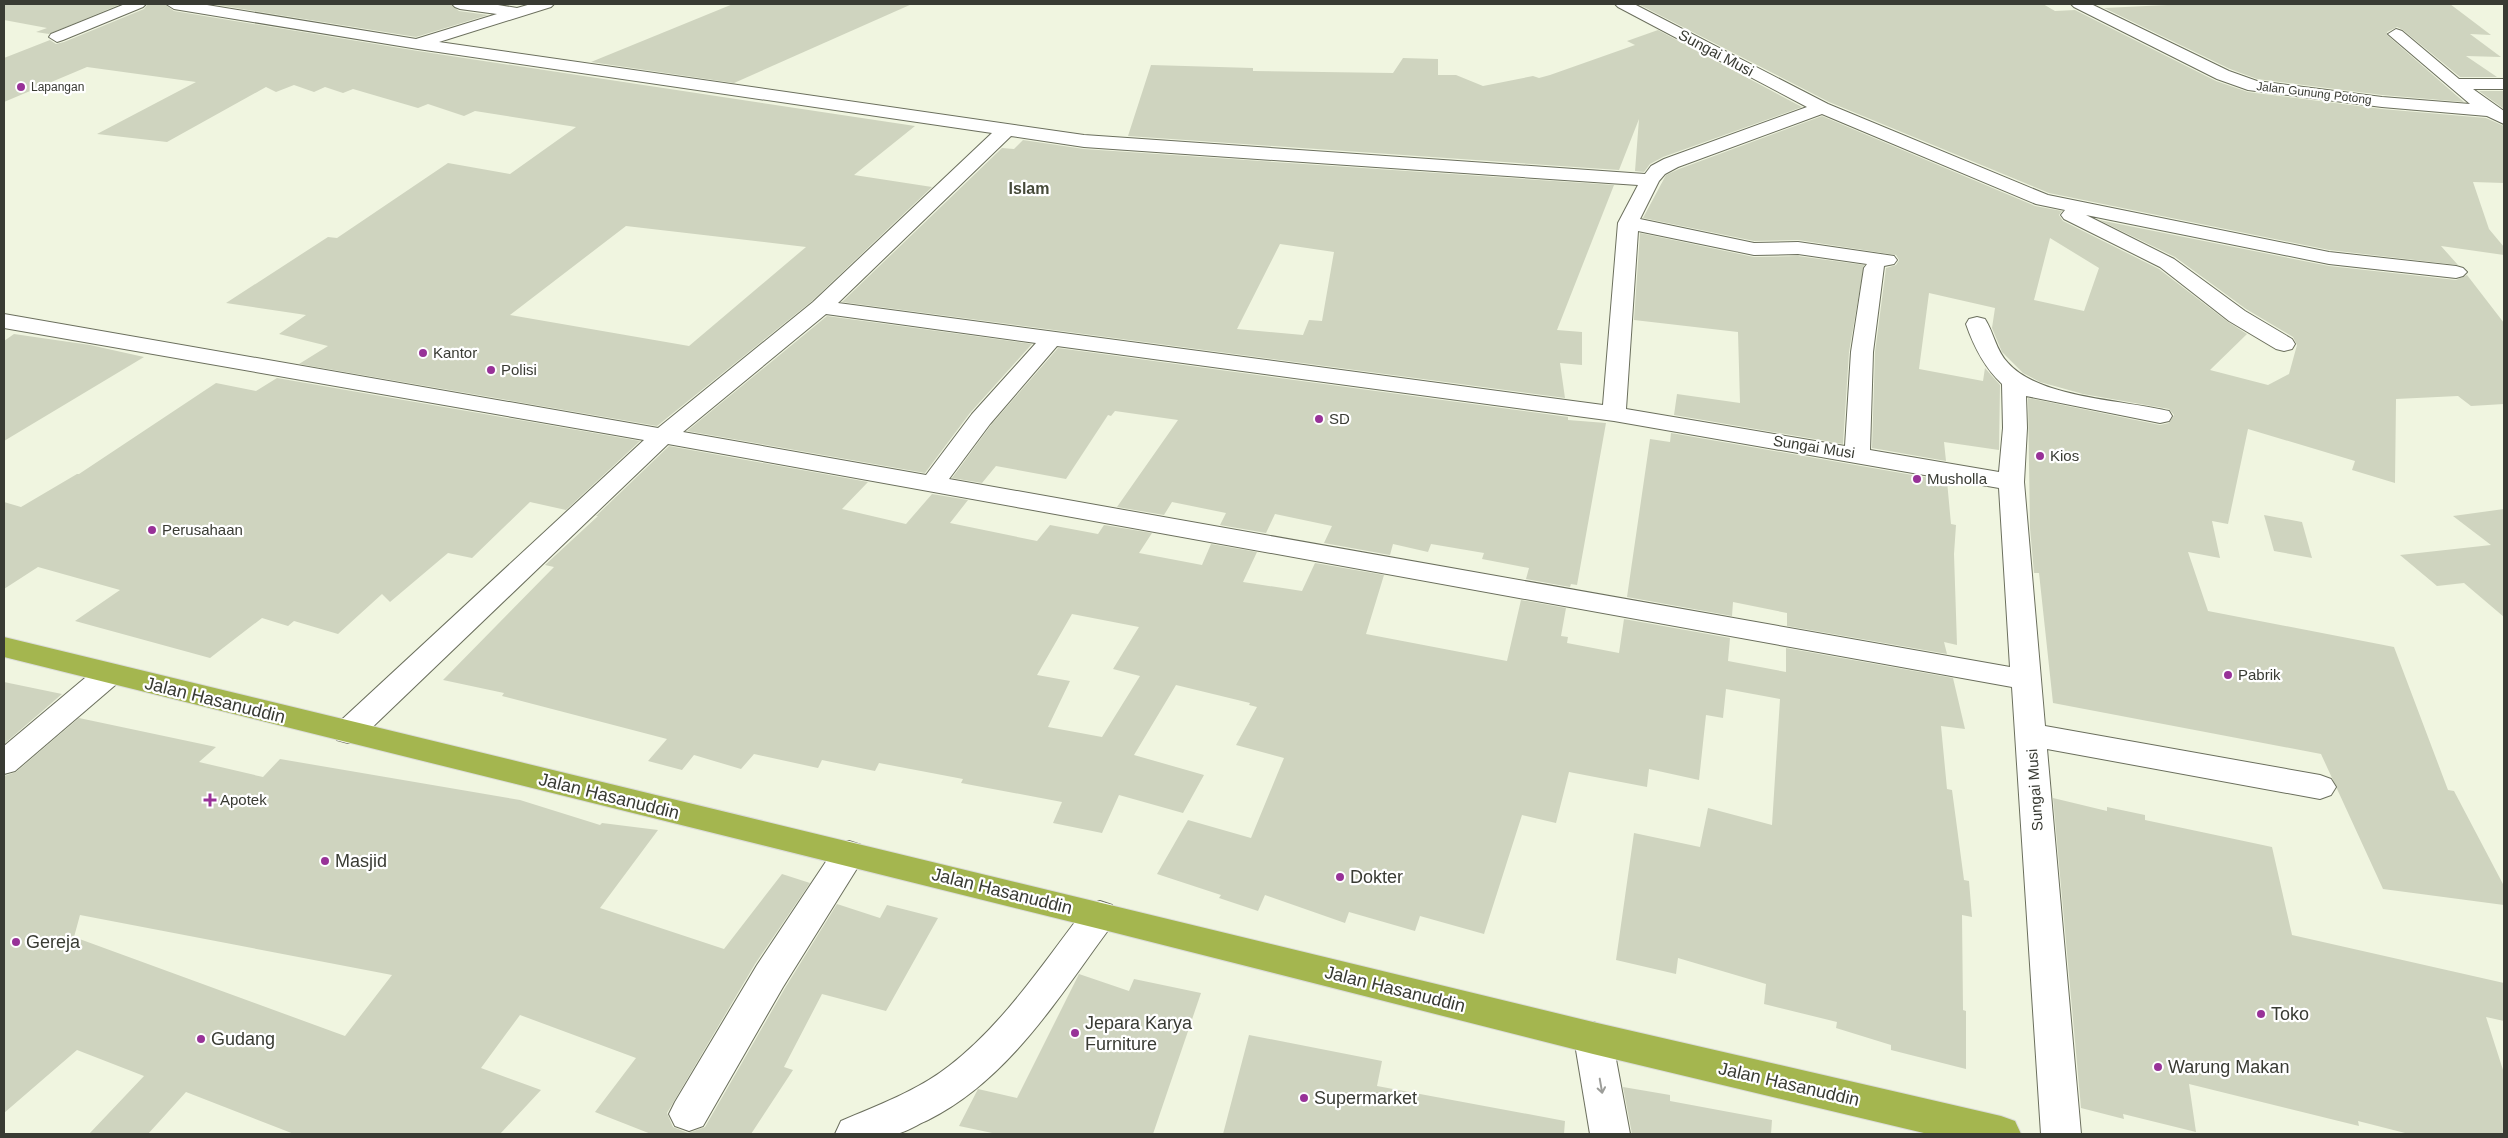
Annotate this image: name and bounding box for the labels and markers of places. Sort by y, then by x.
place label: Lapangan [31,80,84,94]
marker: Lapangan [15,81,27,93]
place label: Kantor [433,344,477,361]
marker: Kantor [417,347,429,359]
place label: Polisi [501,361,537,378]
marker: Polisi [485,364,497,376]
place label: SD [1329,410,1350,427]
marker: SD [1313,413,1325,425]
place label: Kios [2050,447,2079,464]
marker: Kios [2034,450,2046,462]
place label: Musholla [1927,470,1988,487]
marker: Musholla [1911,473,1923,485]
place label: Perusahaan [162,521,243,538]
marker: Perusahaan [146,524,158,536]
place label: Pabrik [2238,666,2281,683]
marker: Pabrik [2222,669,2234,681]
place label: Apotek [220,791,267,808]
marker: Apotek [204,794,216,806]
place label: Masjid [335,851,387,871]
marker: Masjid [319,855,331,867]
place label: Dokter [1350,867,1403,887]
marker: Dokter [1334,871,1346,883]
place label: Gereja [26,932,81,952]
marker: Gereja [10,936,22,948]
place label: Toko [2271,1004,2309,1024]
marker: Toko [2255,1008,2267,1020]
place label: Jepara Karya Furniture [1085,1013,1193,1054]
marker: Jepara Karya Furniture [1069,1027,1081,1039]
place label: Gudang [211,1029,275,1049]
marker: Gudang [195,1033,207,1045]
place label: Warung Makan [2168,1057,2289,1077]
marker: Warung Makan [2152,1061,2164,1073]
place label: Supermarket [1314,1088,1417,1108]
marker: Supermarket [1298,1092,1310,1104]

